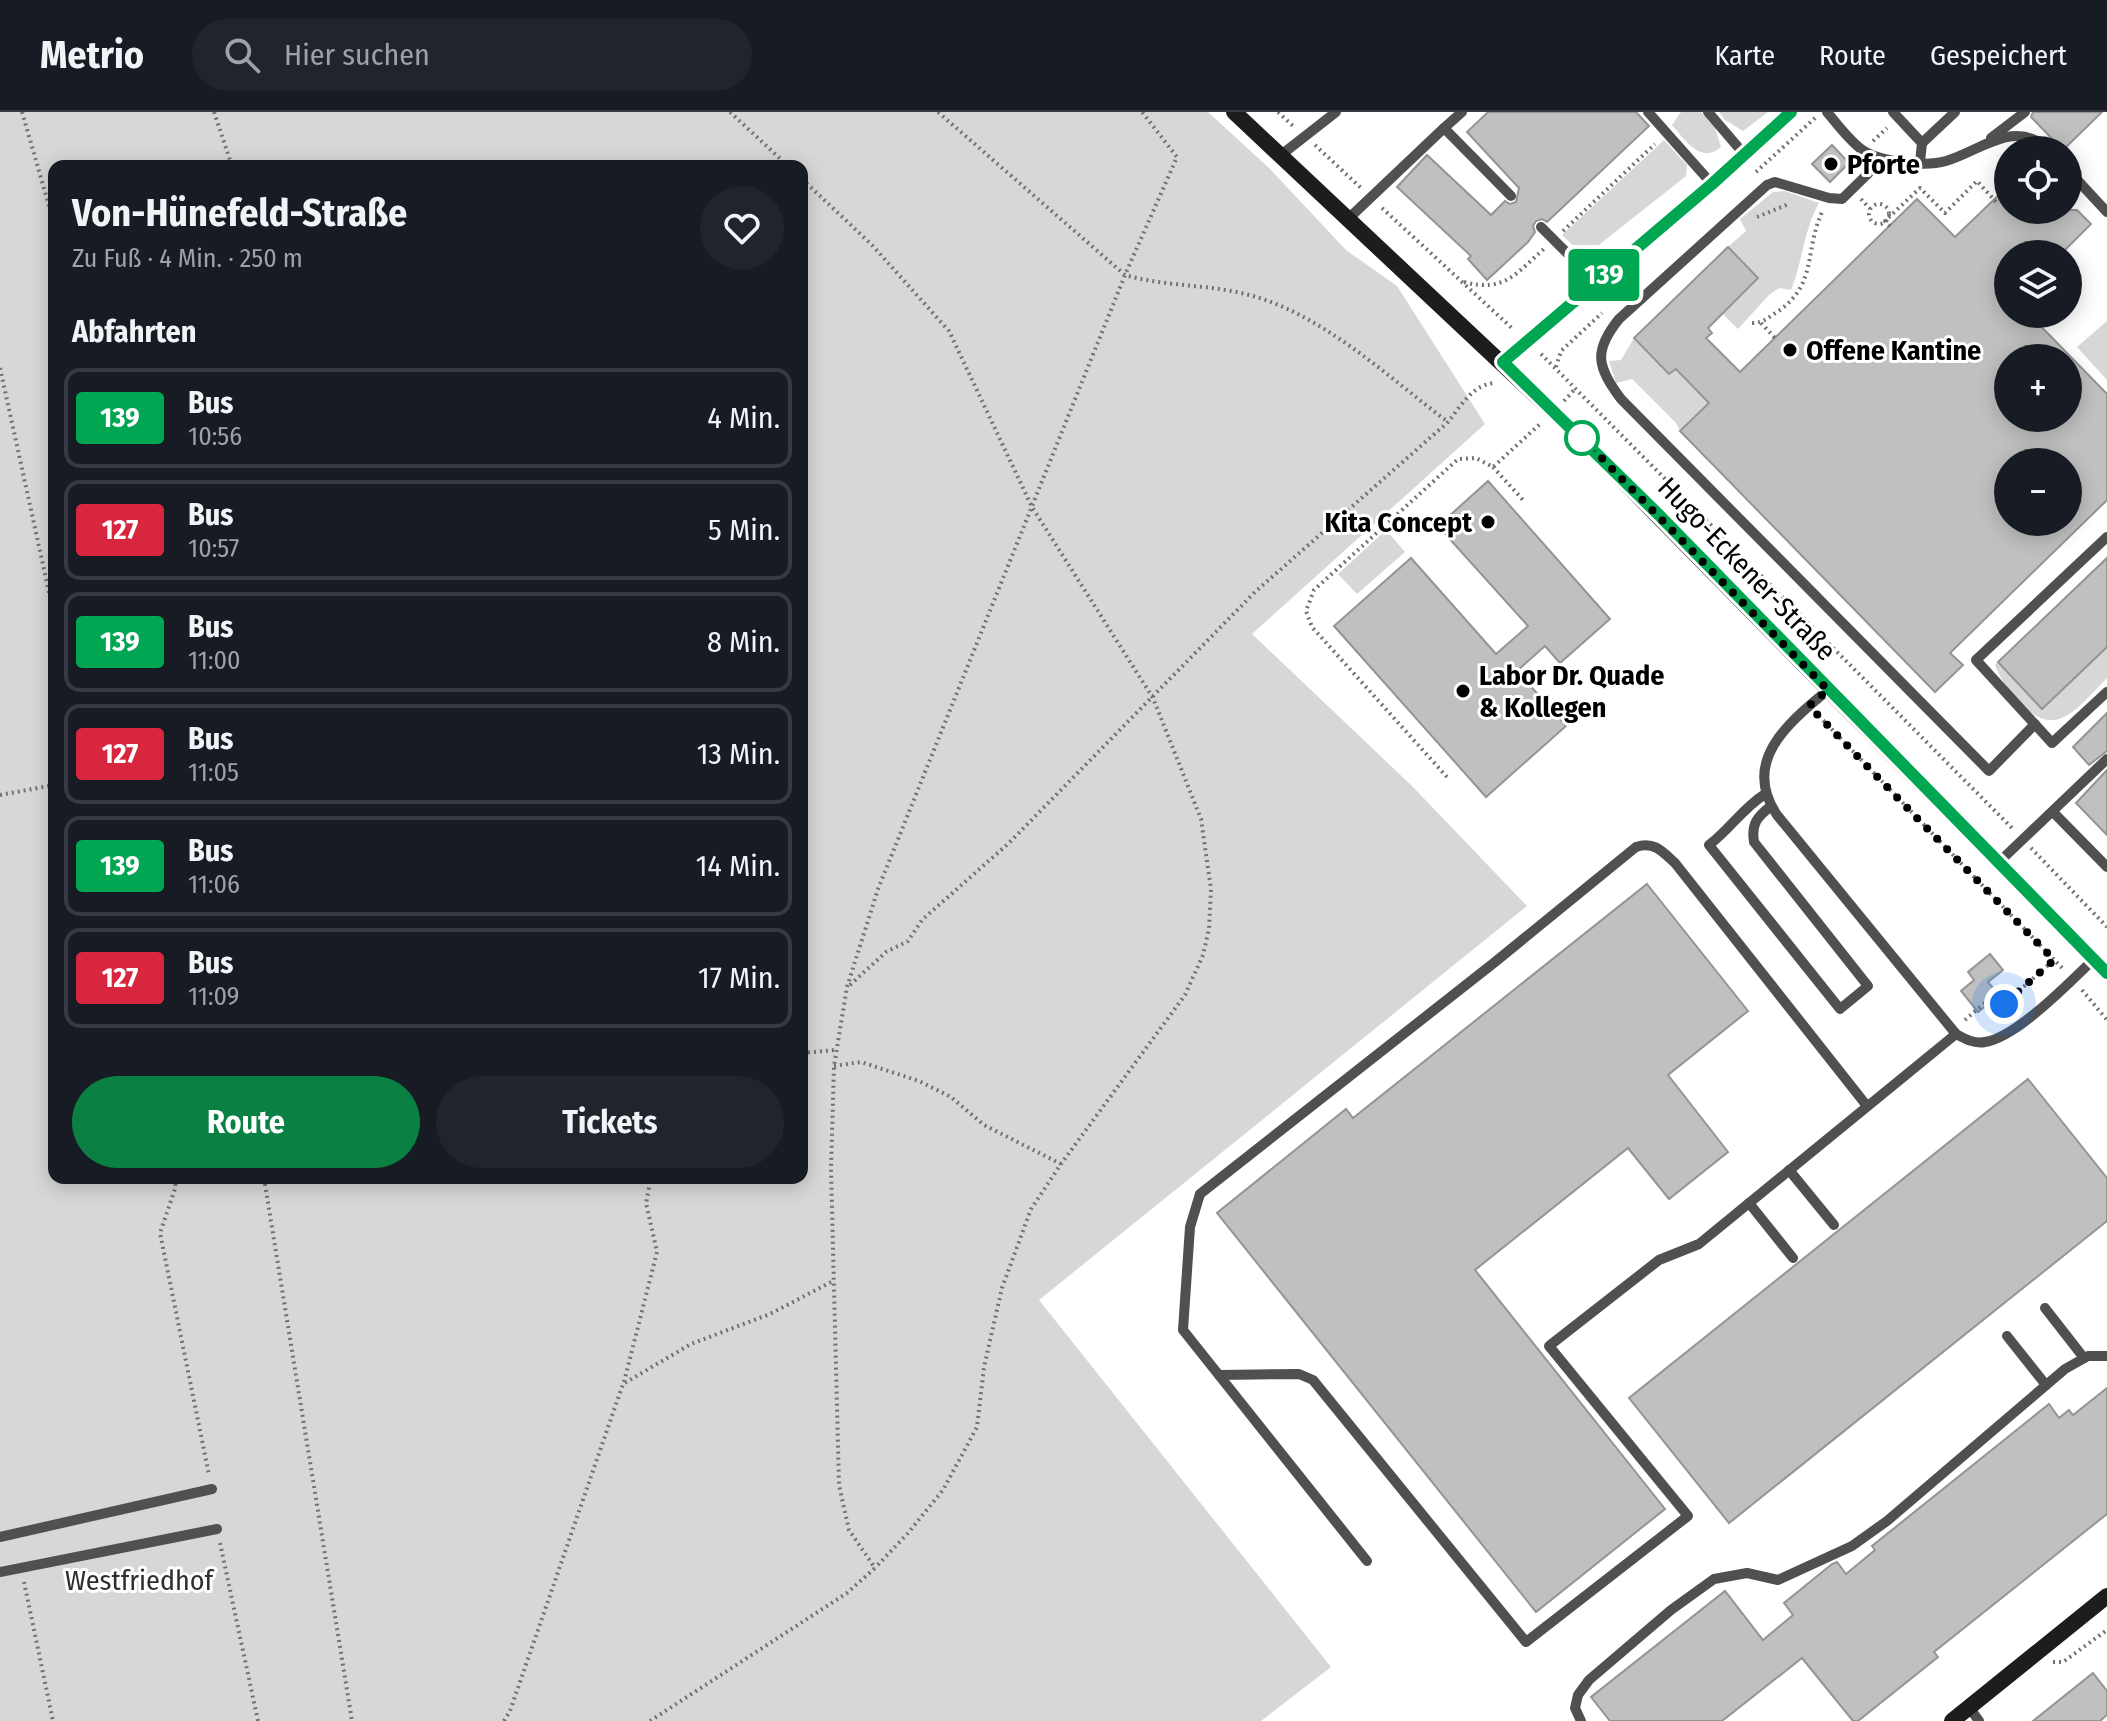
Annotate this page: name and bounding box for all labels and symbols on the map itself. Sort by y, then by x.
place label: Pforte [1847,148,1920,181]
marker: Pforte [1822,155,1840,173]
line badge: 139 [1558,249,1650,301]
place label: Offene Kantine [1806,334,1981,367]
marker: Offene Kantine [1781,341,1799,359]
unlabelled marker [1565,421,1599,455]
street label: Hugo-Eckener-Straße [1651,471,1843,667]
place label: Kita Concept [1325,506,1473,539]
marker: Kita Concept [1479,513,1497,531]
place label: Labor Dr. Quade & Kollegen [1479,659,1664,724]
marker: Labor Dr. Quade & Kollegen [1454,682,1472,700]
your location [1984,984,2024,1024]
park label: Westfriedhof [65,1564,215,1597]

